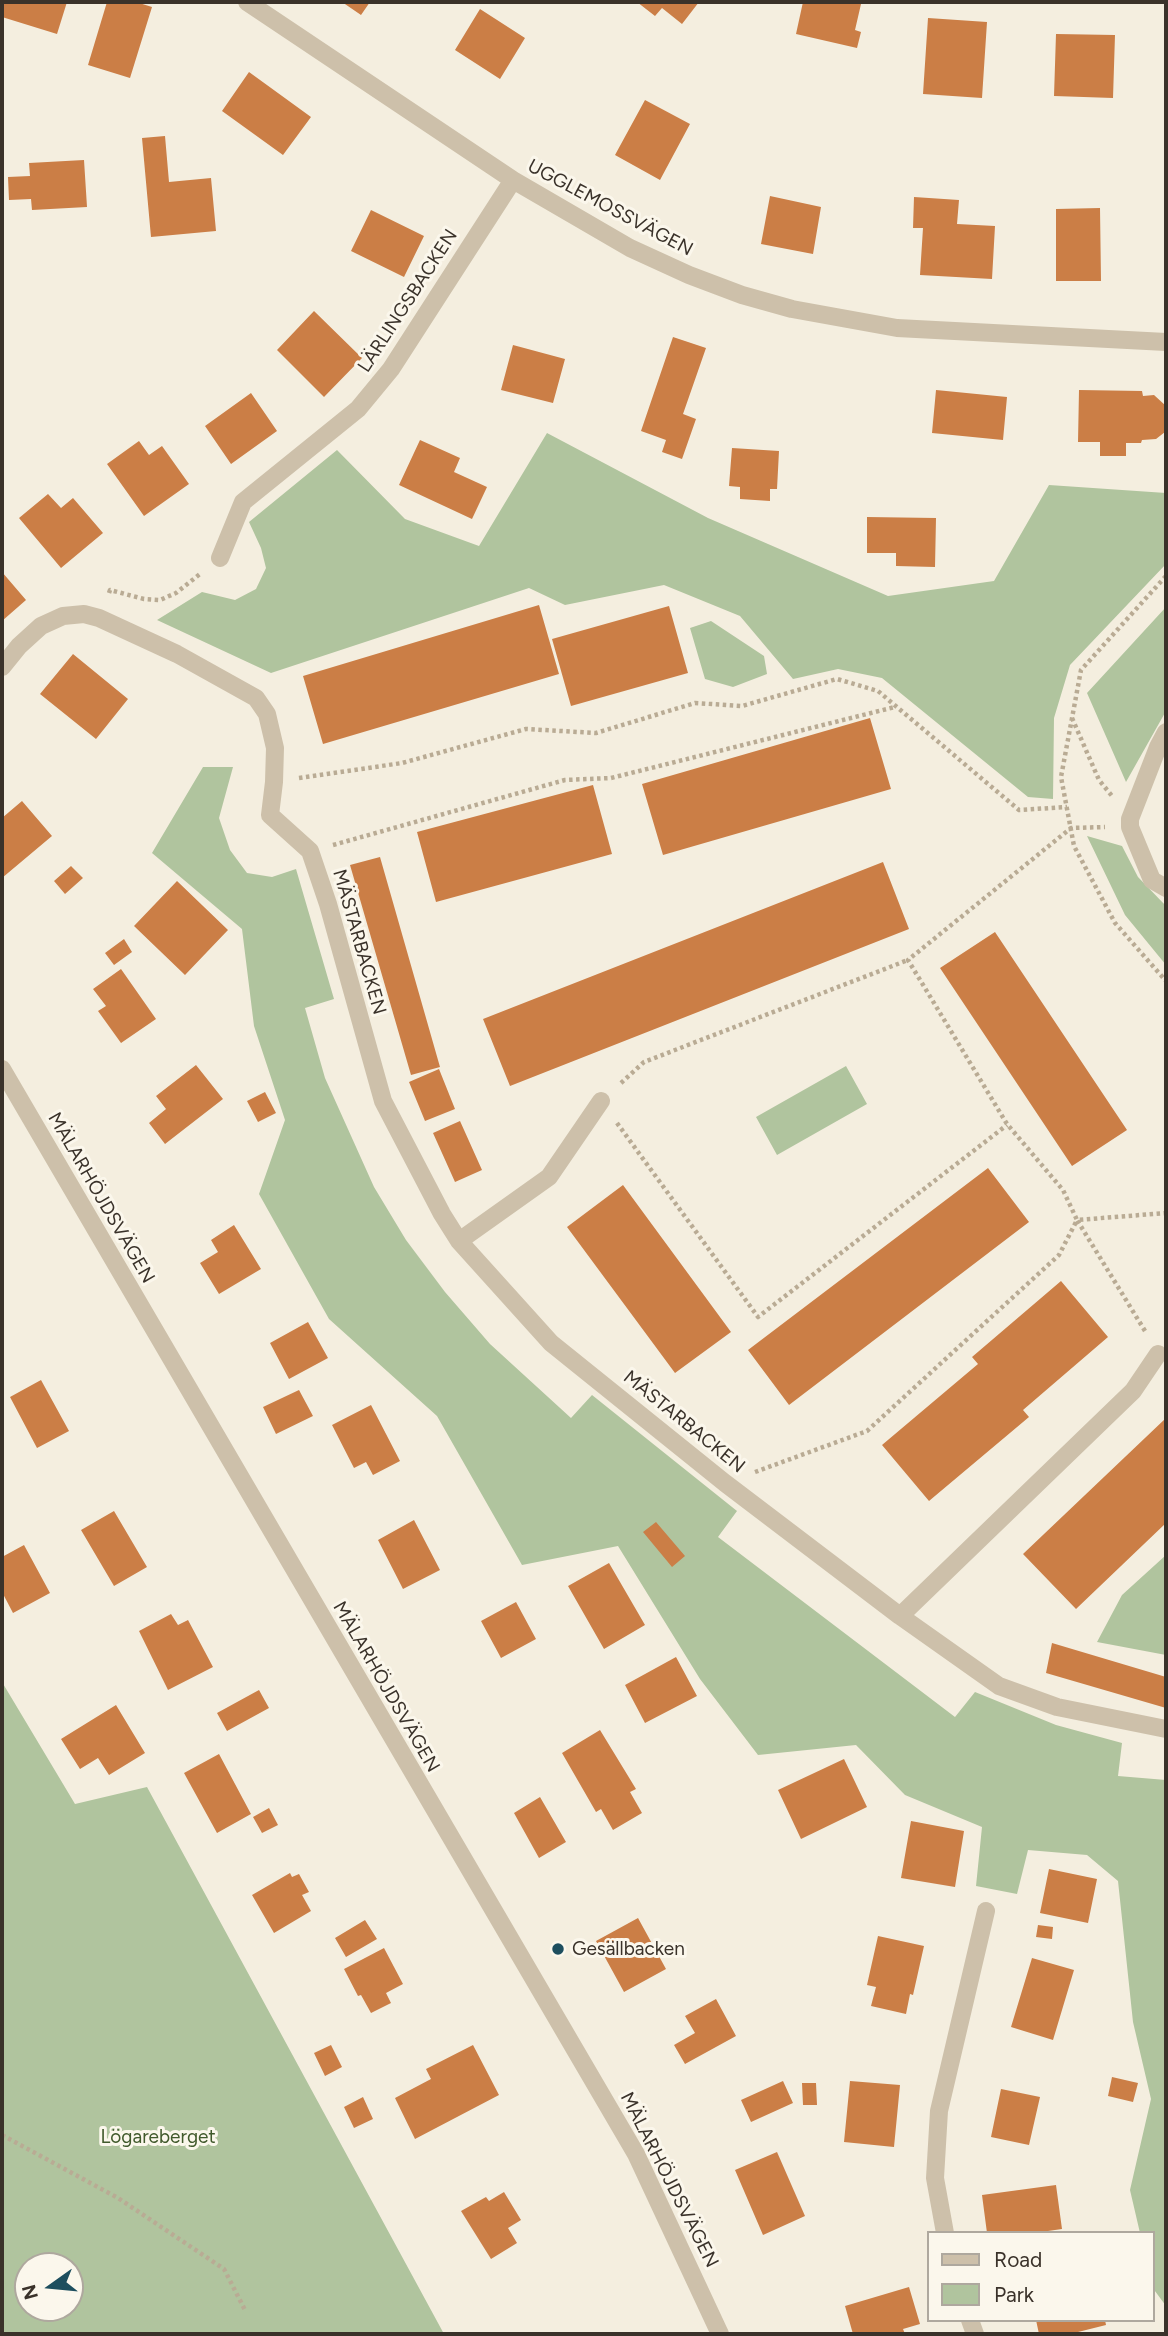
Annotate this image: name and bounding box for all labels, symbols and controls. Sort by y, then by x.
street label: UGGLEMOSSVÄGEN [523,155,697,261]
street label: LÄRLINGSBACKEN [353,225,463,377]
street label: MÄSTARBACKEN [327,867,391,1017]
street label: MÄLARHÖJDSVÄGEN [43,1108,159,1288]
street label: MÄSTARBACKEN [619,1366,749,1478]
street label: MÄLARHÖJDSVÄGEN [328,1597,444,1777]
place label: Gesällbacken [572,1938,685,1960]
marker: Gesällbacken [550,1941,566,1957]
street label: MÄLARHÖJDSVÄGEN [615,2089,723,2271]
park label: Lögareberget [100,2126,216,2148]
legend [926,2231,1154,2322]
text: Road [994,2247,1042,2272]
north arrow [14,2252,84,2322]
text: N [17,2282,43,2302]
text: Park [994,2282,1034,2307]

